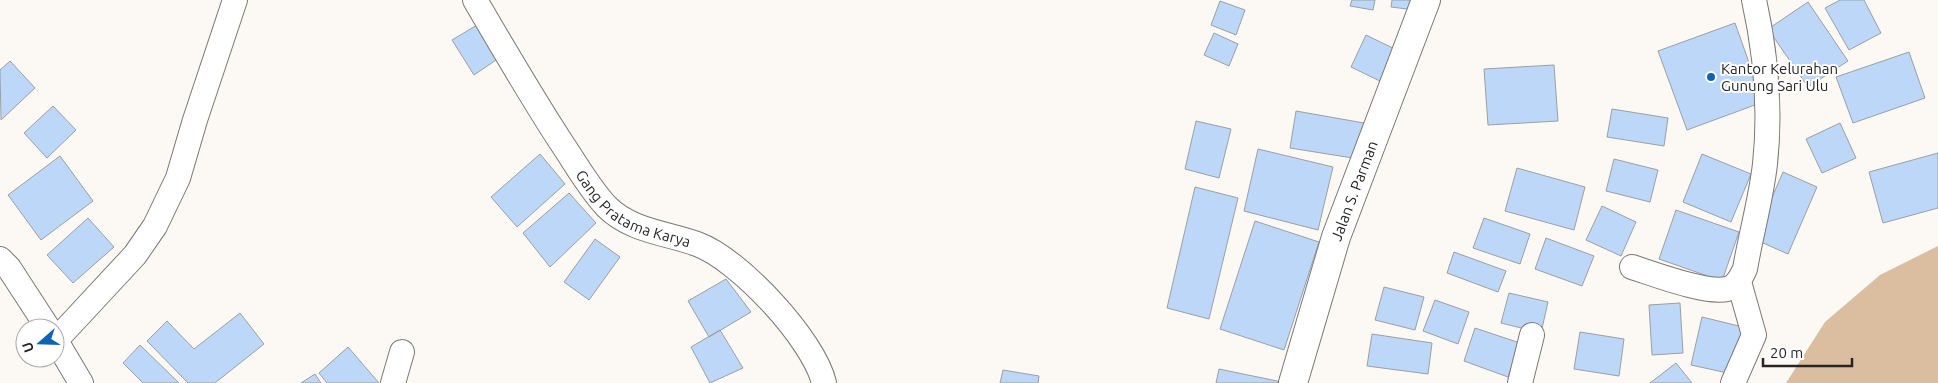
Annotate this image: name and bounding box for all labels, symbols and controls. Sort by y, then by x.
place label: Kantor Kelurahan Gunung Sari Ulu [1721,60,1838,94]
marker: Kantor Kelurahan Gunung Sari Ulu [1705,71,1717,83]
street label: Jalan S. Parman [1327,138,1380,243]
street label: Gang Pratama Karya [573,167,693,250]
north arrow [15,318,65,368]
scale bar [1763,336,1852,368]
text: U [19,340,37,355]
text: 20 m [1770,344,1803,361]

